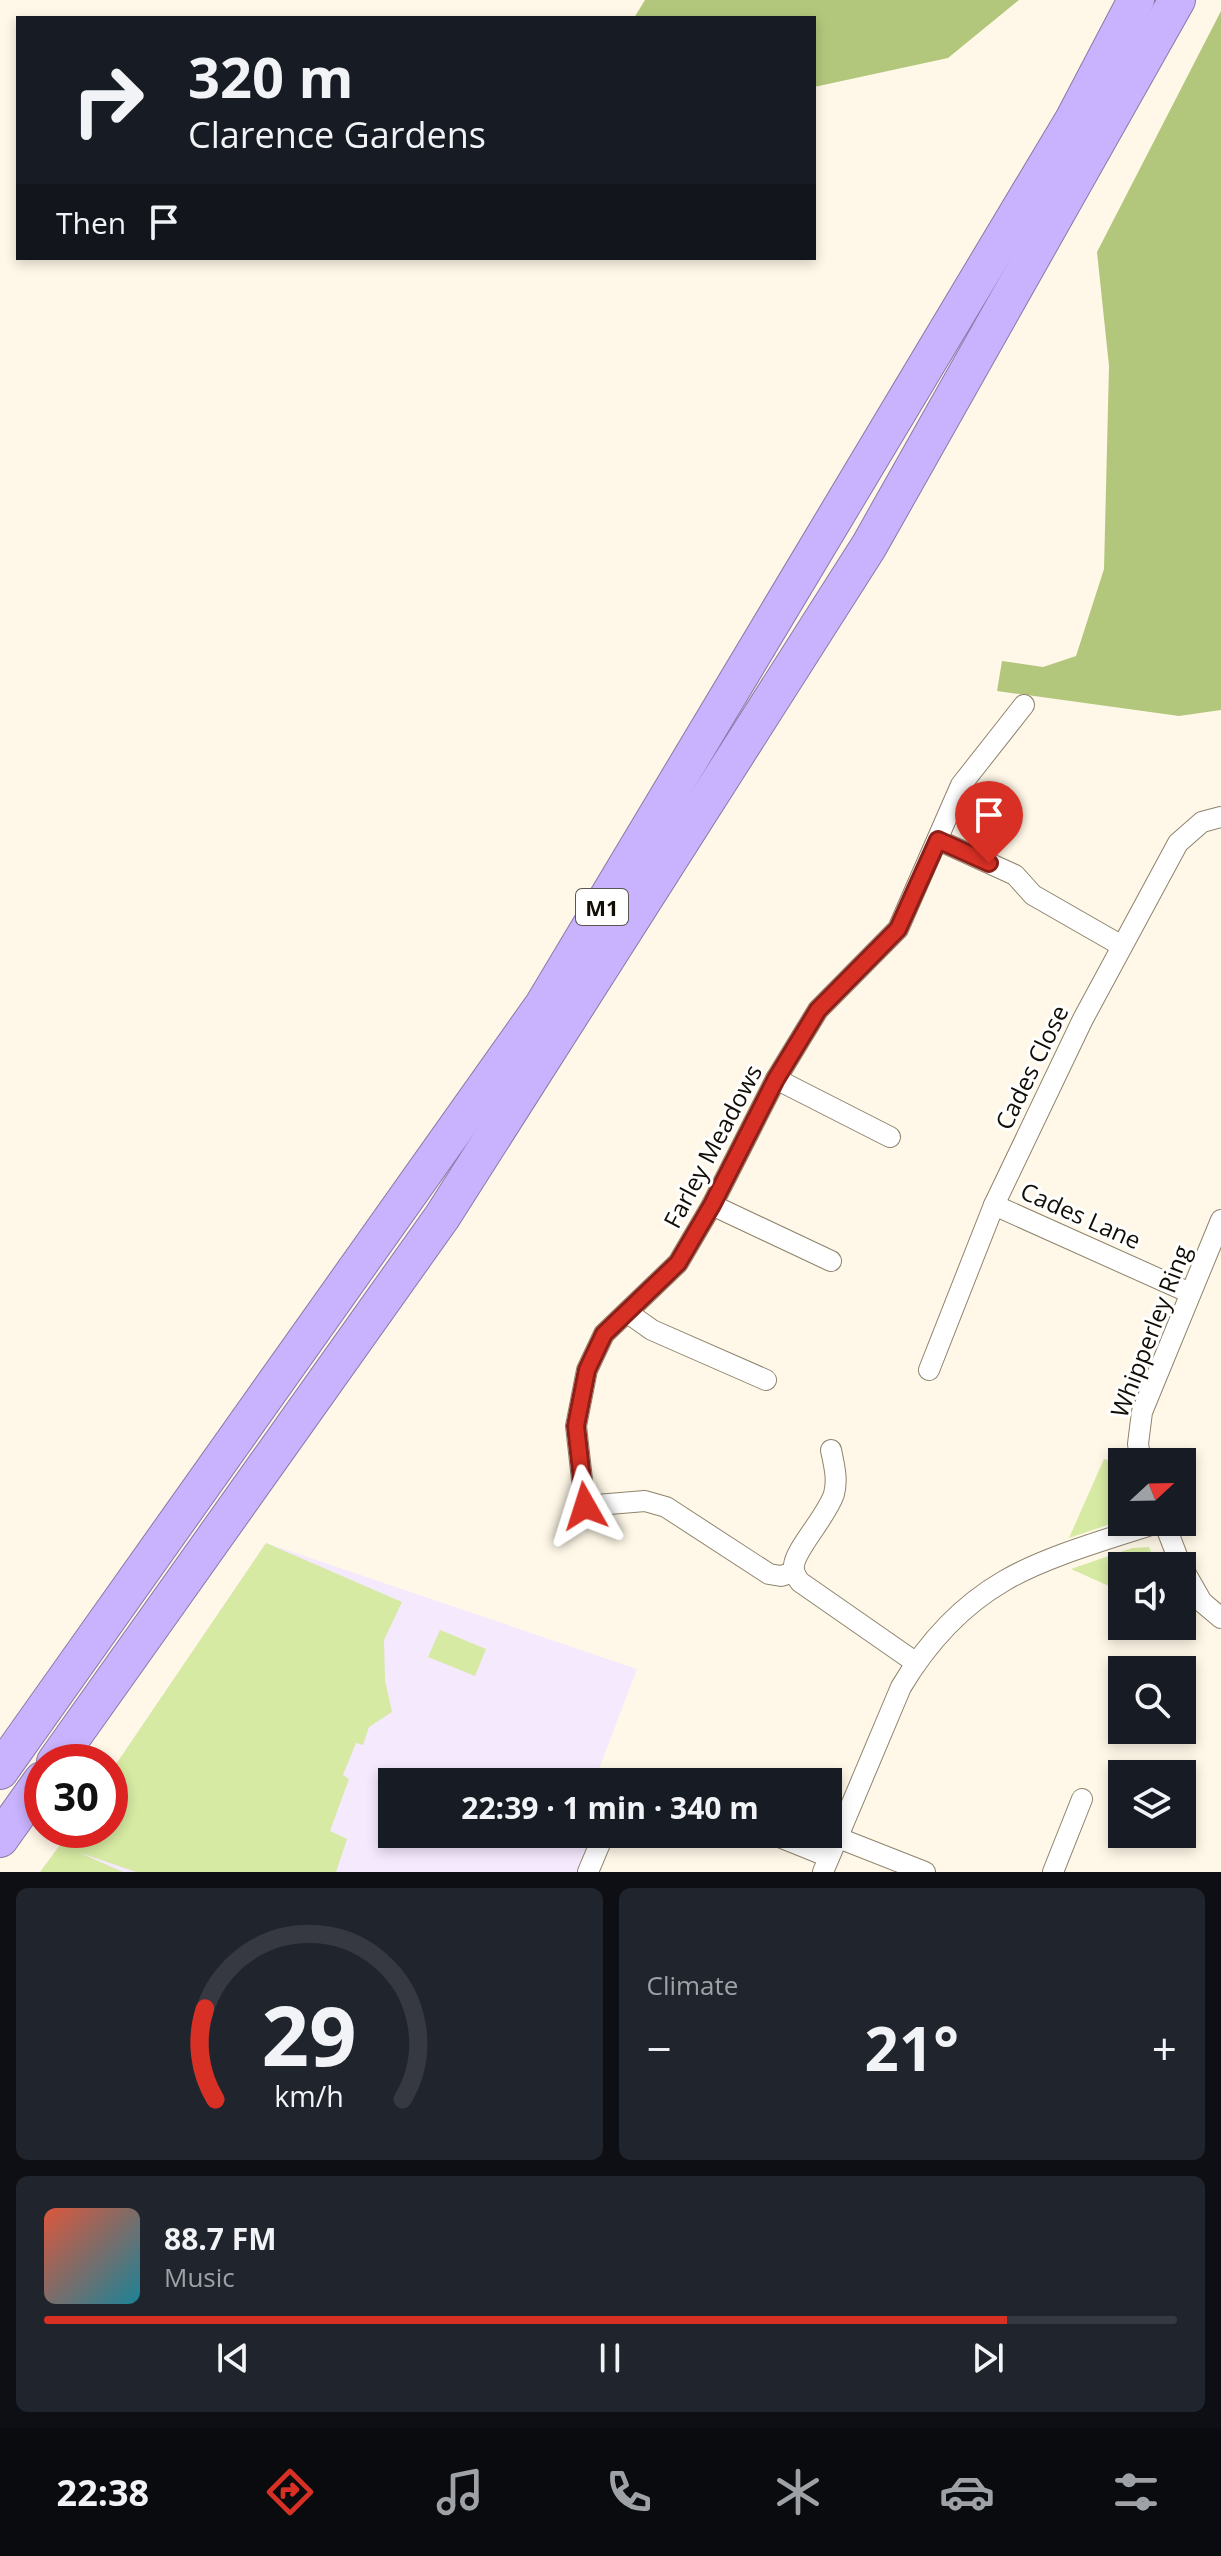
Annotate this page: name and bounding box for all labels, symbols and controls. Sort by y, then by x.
text: 320 m [188,38,354,114]
icon: right [56,48,160,152]
text: Clarence Gardens [188,110,486,159]
icon: arrive [142,200,186,244]
text: Then [56,202,126,243]
pin [955,781,1023,863]
icon: arrive [967,793,1011,837]
road number: M1 [576,889,628,925]
street label: Cades Close [987,999,1075,1135]
street label: Farley Meadows [655,1058,769,1234]
street label: Cades Lane [1016,1174,1146,1256]
street label: Whipperley Ring [1102,1240,1198,1422]
north arrow [1108,1448,1196,1536]
map controls [1108,1448,1196,1848]
position arrow [543,1464,627,1548]
button: sound [1108,1552,1196,1640]
button: search [1108,1656,1196,1744]
speed limit sign: 30 [24,1744,128,1848]
button: layers [1108,1760,1196,1848]
text: 22:39 · 1 min · 340 m [461,1787,759,1828]
text: Climate [647,1967,738,2003]
text: 29 [262,1977,357,2090]
text: 21° [865,2007,959,2089]
text: − [647,2018,672,2078]
text: + [1152,2018,1177,2078]
text: km/h [275,2076,344,2115]
text: 88.7 FM [164,2218,277,2259]
text: Music [164,2259,235,2295]
icon: previous [211,2336,255,2380]
icon: pause [588,2336,632,2380]
icon: next [966,2336,1010,2380]
icon: directions [262,2464,318,2520]
icon: music [432,2464,488,2520]
icon: phone [601,2464,657,2520]
icon: climate [770,2464,826,2520]
icon: car [939,2464,995,2520]
icon: filters [1108,2464,1164,2520]
text: 22:38 [57,2468,149,2517]

